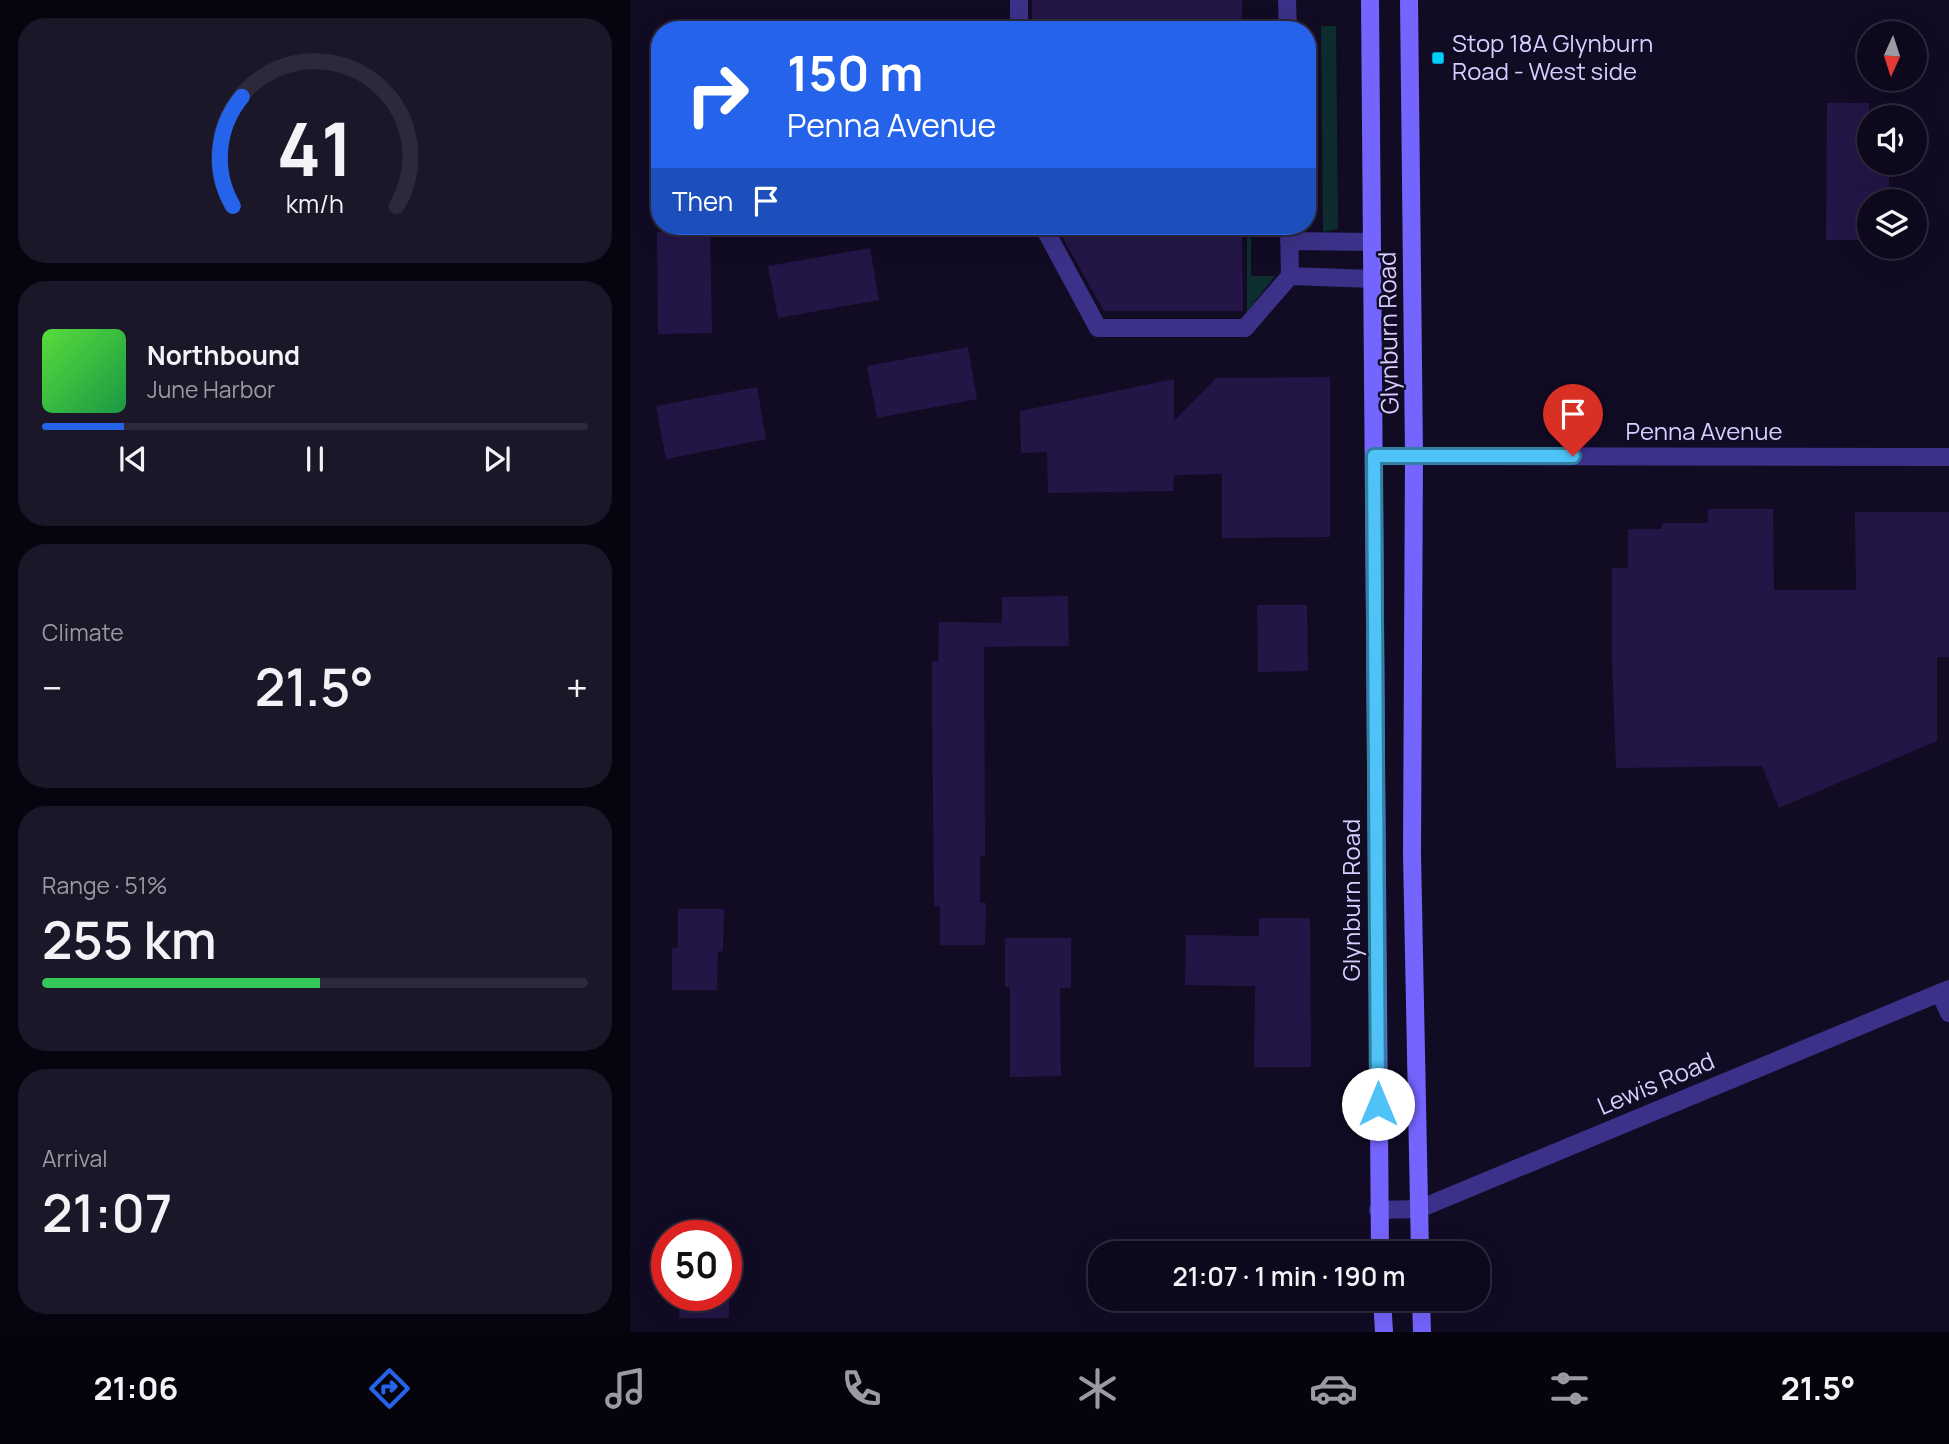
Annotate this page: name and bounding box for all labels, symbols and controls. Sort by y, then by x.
north arrow [1857,21,1927,91]
map controls [1857,21,1927,259]
place label: Stop 18A Glynburn Road - West side [1452,26,1653,87]
text: 150 m [787,39,923,106]
icon: right [672,49,763,140]
marker: Stop 18A Glynburn Road - West side [1430,50,1446,66]
text: 41 [277,99,353,199]
text: Penna Avenue [787,103,996,147]
button: sound [1857,105,1927,175]
icon: arrive [747,182,785,220]
text: Then [672,183,733,219]
text: km/h [286,186,344,221]
button: layers [1857,189,1927,259]
street label: Glynburn Road [1370,252,1405,415]
text: Northbound [147,337,300,373]
text: June Harbor [147,373,275,405]
pin [1543,384,1603,456]
icon: arrive [1554,395,1592,433]
street label: Penna Avenue [1626,414,1782,447]
icon: previous [114,440,152,478]
icon: pause [296,440,334,478]
icon: next [478,440,516,478]
text: Climate [42,616,124,648]
text: 21.5° [255,651,374,722]
text: − [42,661,63,713]
text: + [566,661,588,713]
street label: Glynburn Road [1334,819,1367,981]
text: Range · 51% [42,869,167,901]
text: 255 km [42,904,217,975]
street label: Lewis Road [1592,1043,1719,1122]
position arrow [1341,1067,1415,1141]
text: Arrival [42,1142,108,1174]
text: 21:07 [42,1177,172,1248]
speed limit sign: 50 [651,1220,742,1311]
text: 21:07 · 1 min · 190 m [1173,1258,1405,1294]
icon: directions [365,1364,414,1413]
icon: music [601,1364,650,1413]
icon: phone [837,1364,886,1413]
icon: climate [1073,1364,1122,1413]
icon: car [1309,1364,1358,1413]
icon: filters [1545,1364,1594,1413]
text: 21:06 [93,1366,178,1410]
text: 21.5° [1781,1366,1855,1410]

